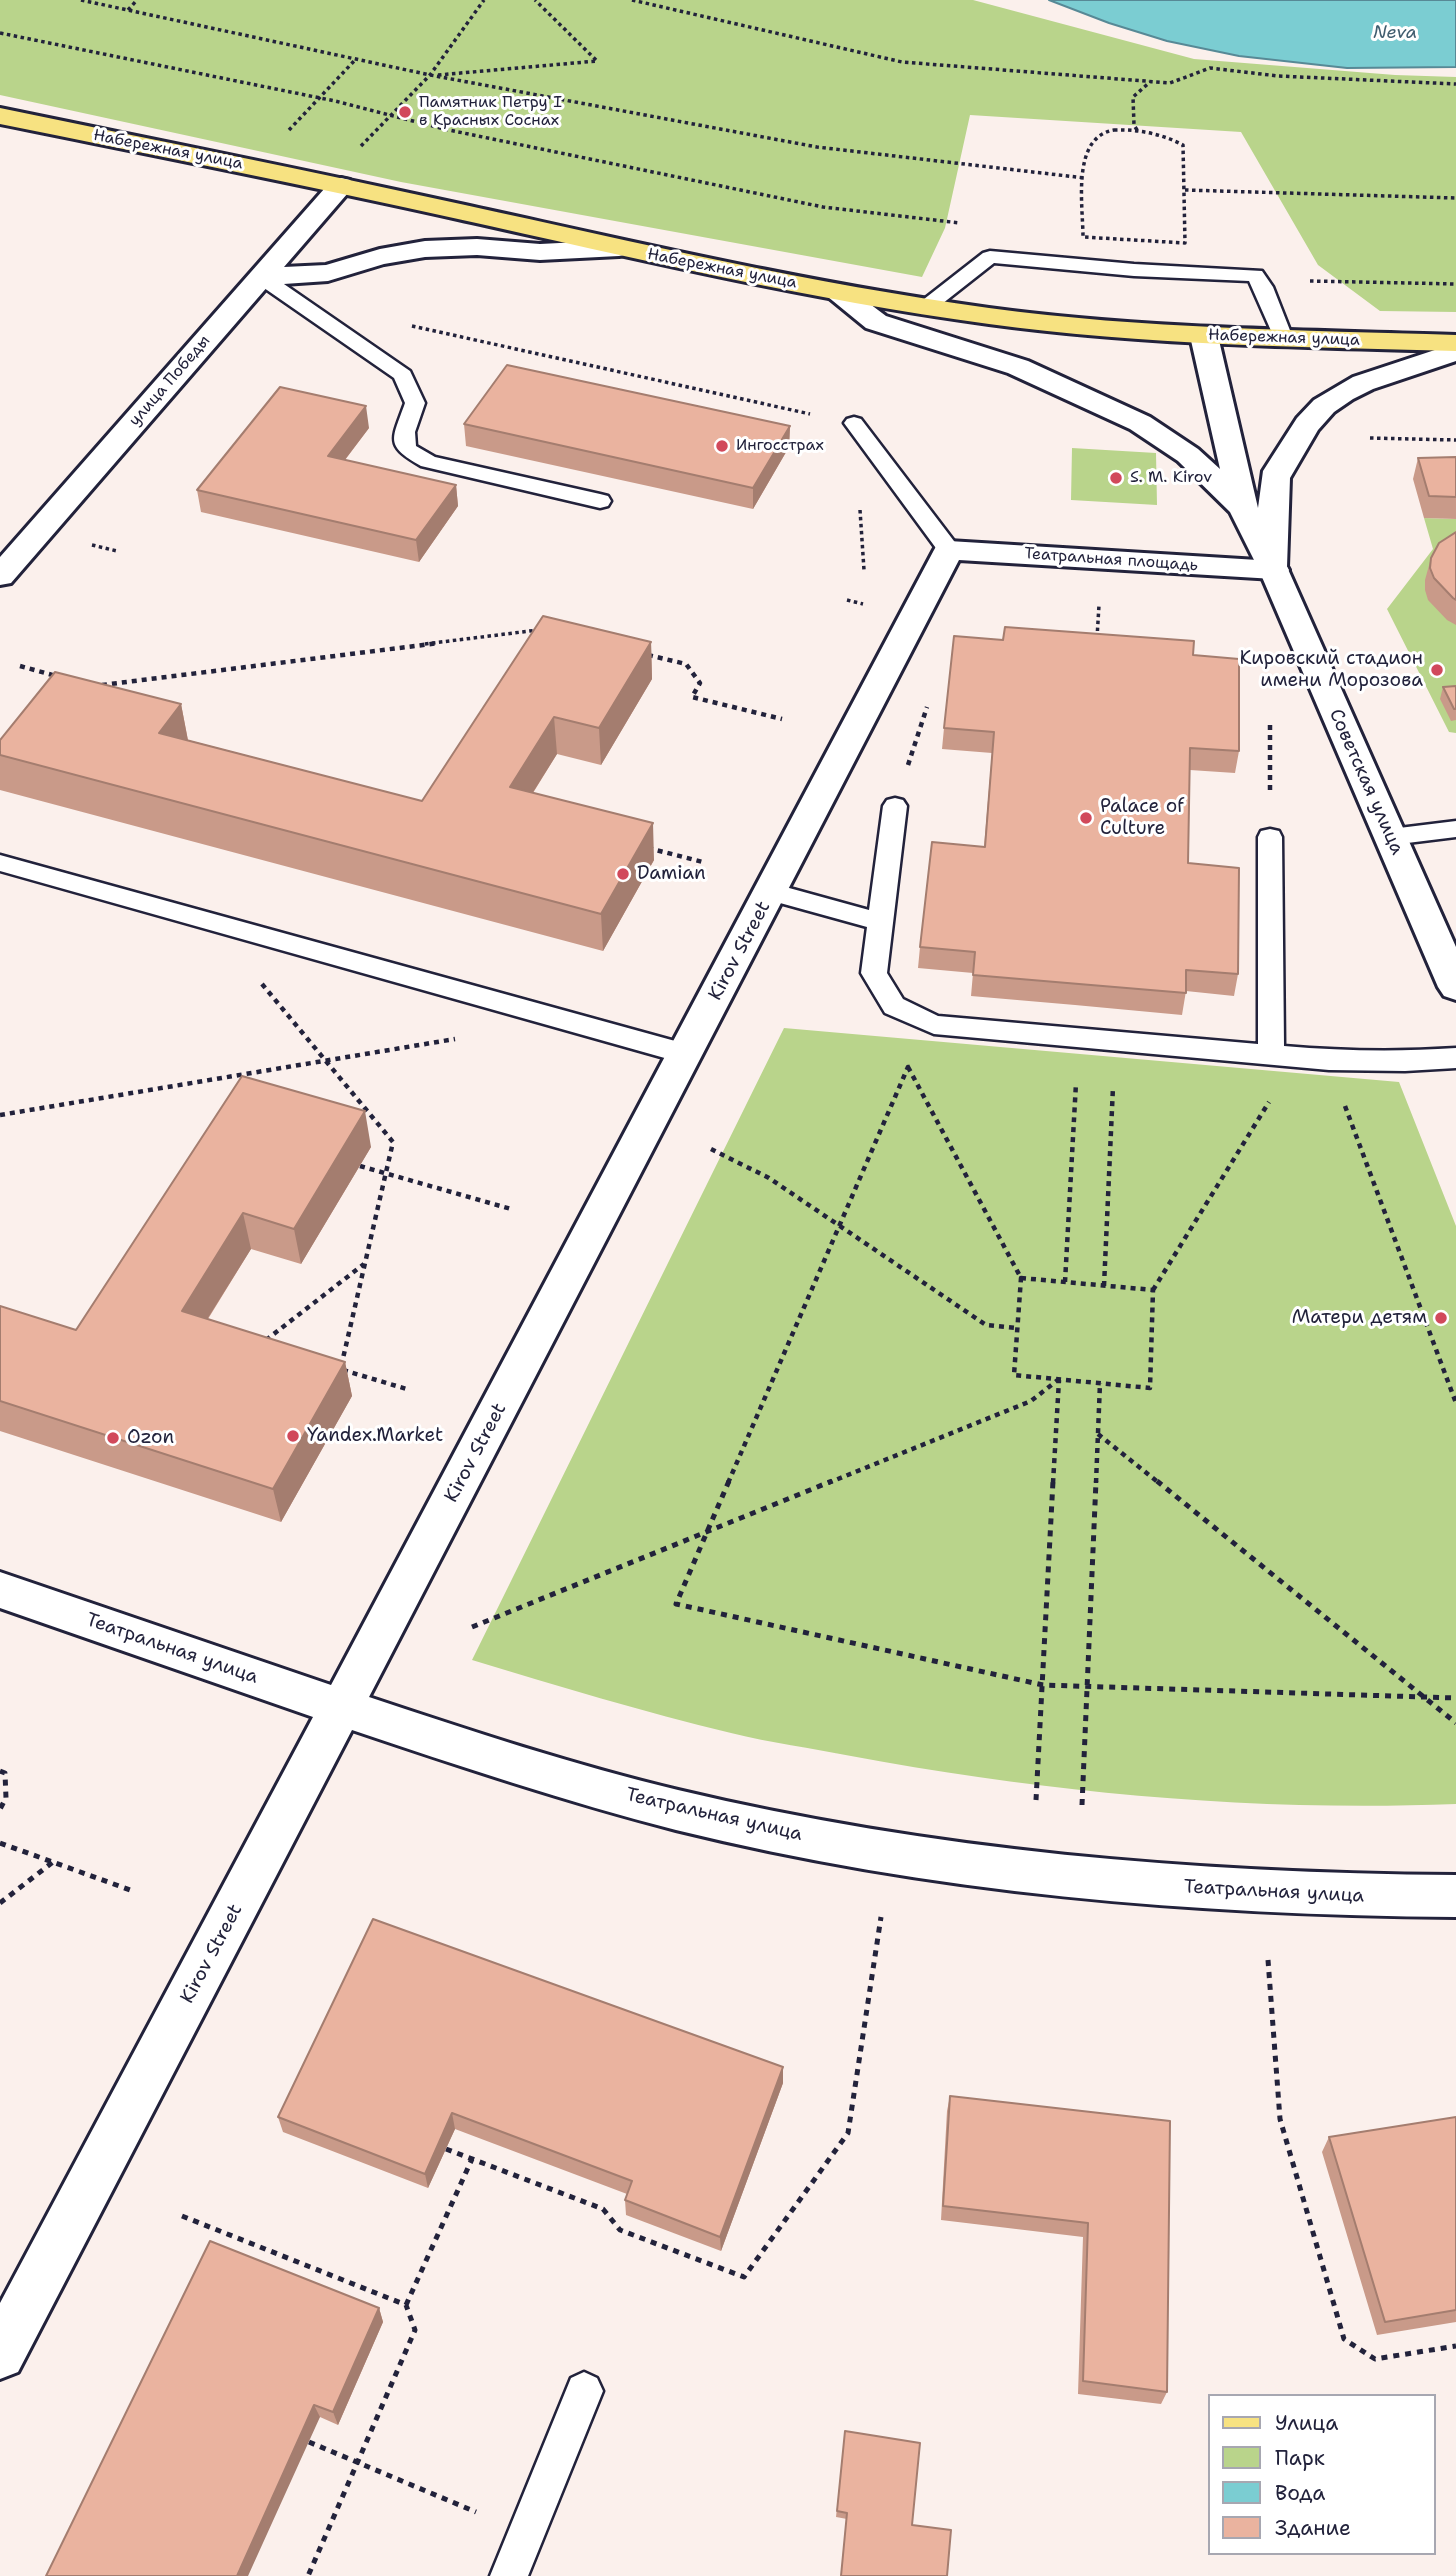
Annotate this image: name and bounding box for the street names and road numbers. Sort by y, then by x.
street label: Набережная улица [92,126,244,174]
street label: Набережная улица [646,245,798,293]
street label: Набережная улица [1208,326,1360,350]
street label: улица Победы [125,332,215,430]
street label: Театральная площадь [1024,544,1198,576]
street label: Советская улица [1324,706,1408,858]
street label: Kirov Street [704,897,776,1005]
street label: Kirov Street [440,1399,512,1507]
street label: Театральная улица [83,1609,261,1689]
street label: Театральная улица [623,1784,805,1846]
street label: Театральная улица [1183,1876,1365,1908]
street label: Kirov Street [176,1900,248,2008]

